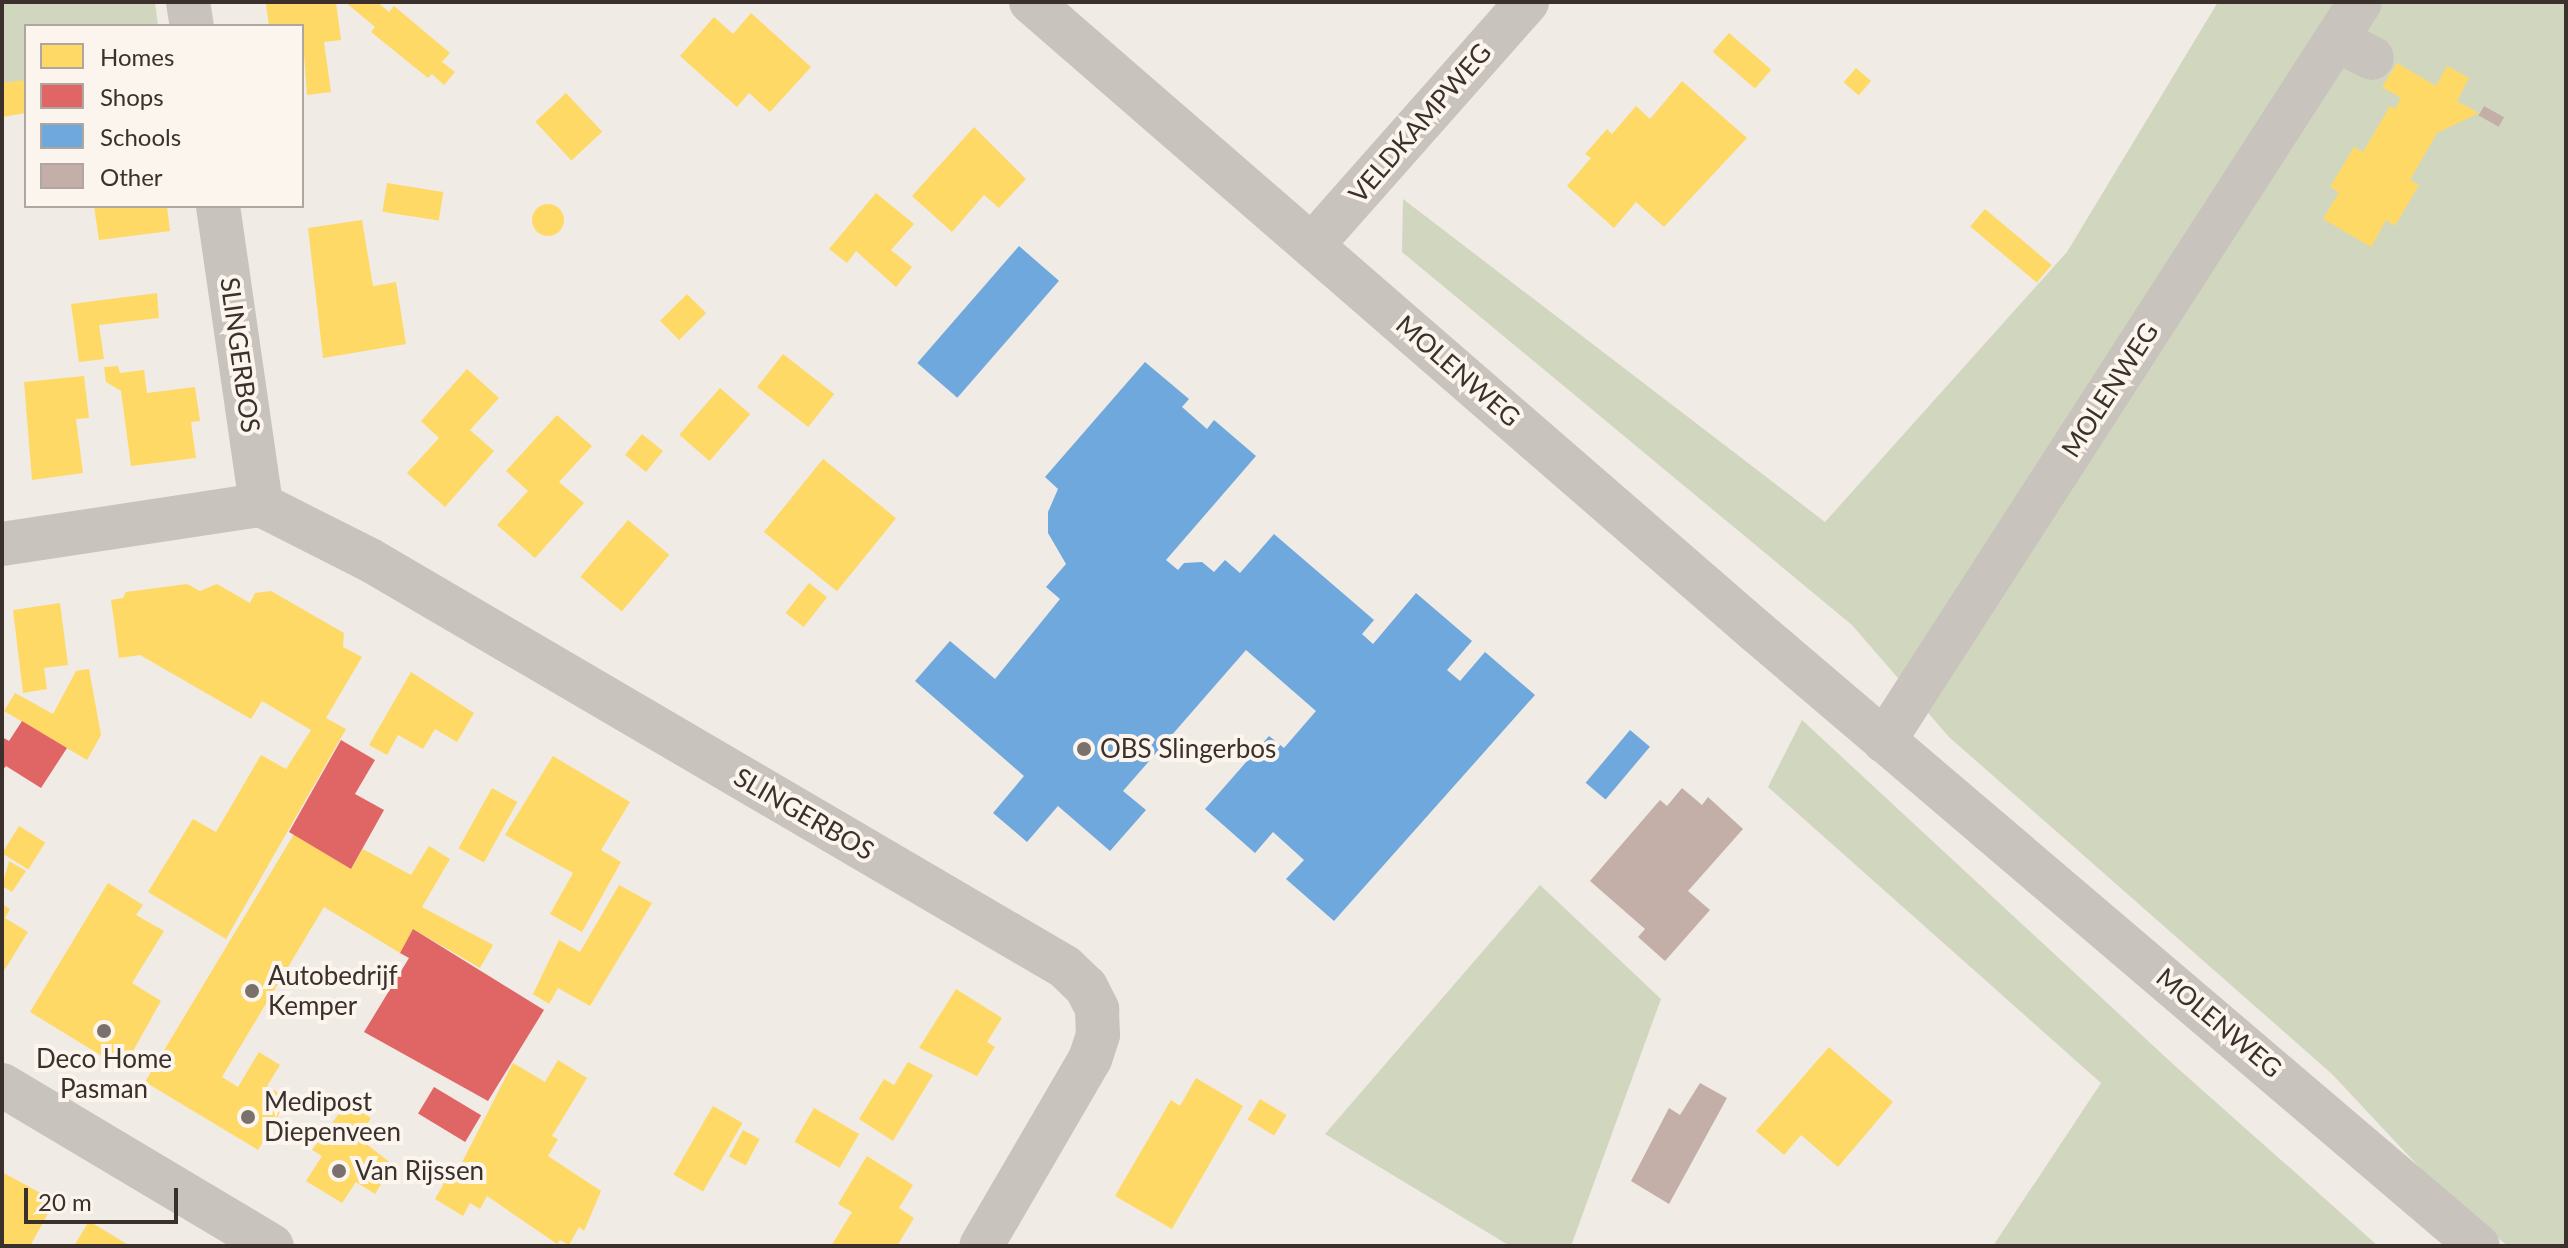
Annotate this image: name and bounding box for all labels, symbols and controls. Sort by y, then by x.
legend [24,24,304,208]
street label: VELDKAMPWEG [1342,37,1498,209]
text: Homes [100,42,174,71]
text: Shops [100,82,164,111]
text: Schools [100,122,181,151]
text: Other [100,162,163,191]
street label: SLINGERBOS [214,275,266,435]
street label: MOLENWEG [1390,309,1526,433]
street label: MOLENWEG [2055,317,2165,463]
place label: OBS Slingerbos [1100,733,1276,765]
marker: OBS Slingerbos [1075,740,1093,758]
street label: SLINGERBOS [728,761,880,867]
place label: Autobedrijf Kemper [268,960,398,1022]
street label: MOLENWEG [2150,962,2288,1084]
marker: Autobedrijf Kemper [243,982,261,1000]
marker: Deco Home Pasman [95,1022,113,1040]
place label: Deco Home Pasman [36,1043,172,1104]
place label: Medipost Diepenveen [264,1086,401,1148]
marker: Medipost Diepenveen [239,1108,257,1126]
place label: Van Rijssen [355,1155,484,1187]
marker: Van Rijssen [330,1162,348,1180]
scale bar [28,1172,182,1222]
text: 20 m [38,1187,92,1216]

